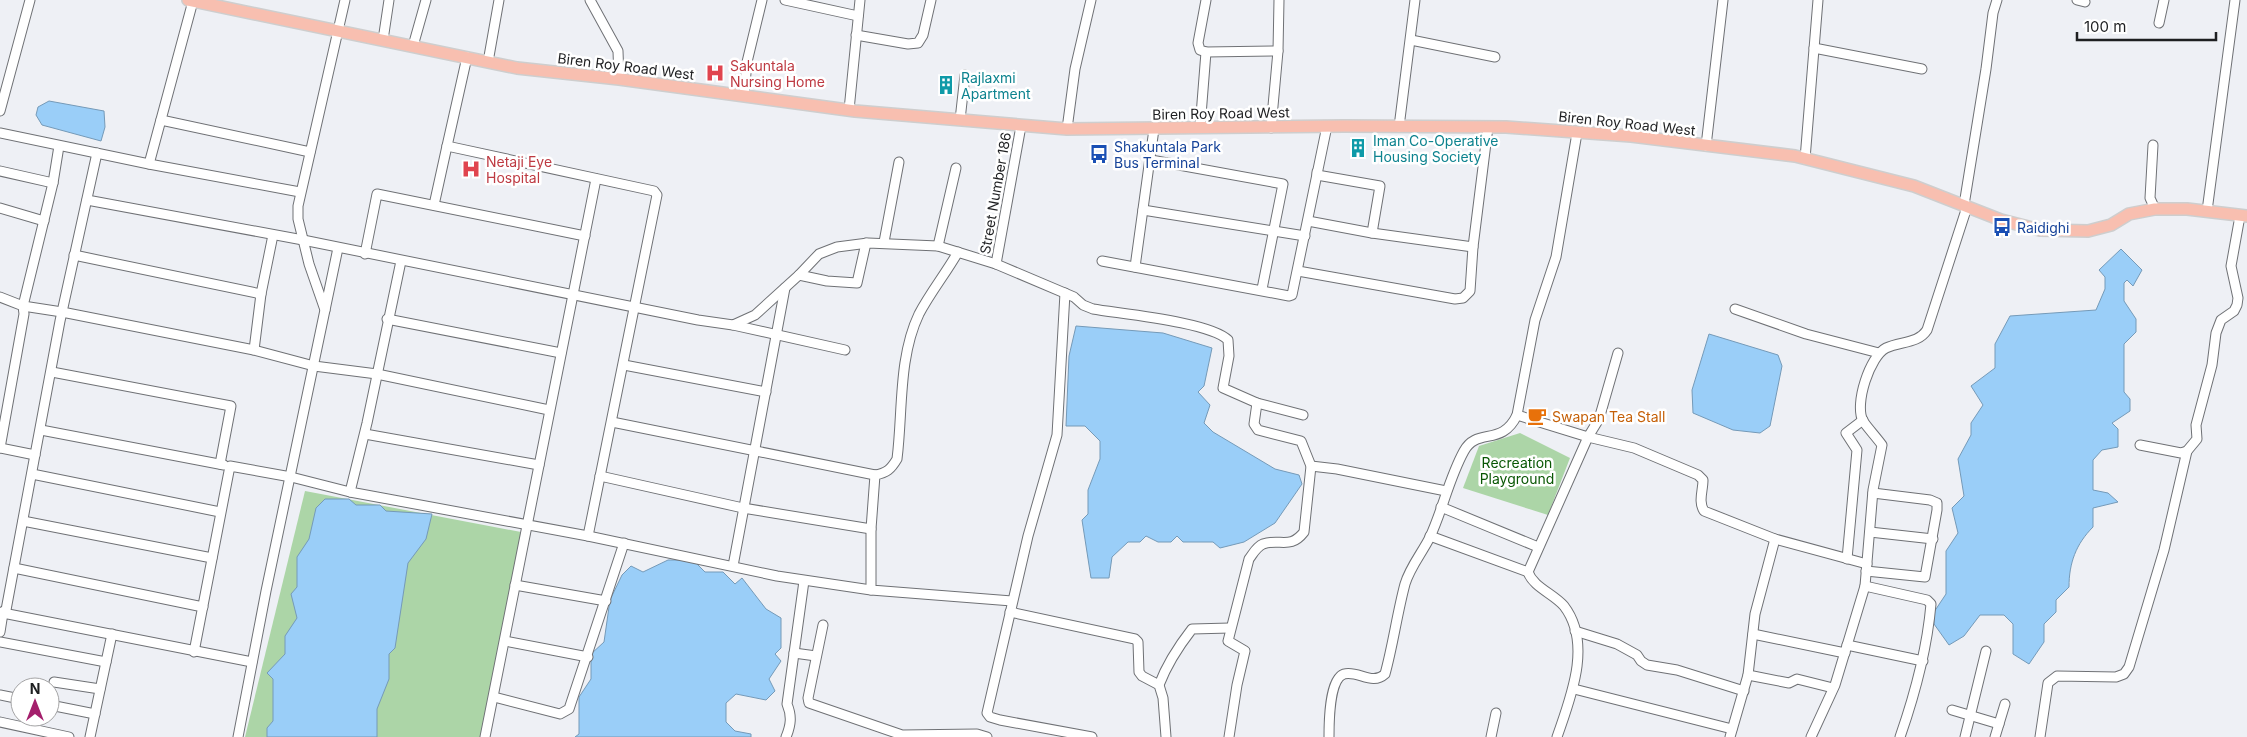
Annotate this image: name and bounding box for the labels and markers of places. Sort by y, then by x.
place label: Sakuntala Nursing Home [730,57,825,90]
hospital icon: Sakuntala Nursing Home [704,62,726,84]
place label: Rajlaxmi Apartment [961,69,1031,102]
building icon: Rajlaxmi Apartment [935,74,957,96]
place label: Iman Co-Operative Housing Society [1373,132,1498,165]
building icon: Iman Co-Operative Housing Society [1347,137,1369,159]
place label: Shakuntala Park Bus Terminal [1114,138,1221,171]
bus stop icon: Shakuntala Park Bus Terminal [1088,143,1110,165]
place label: Netaji Eye Hospital [486,153,552,186]
hospital icon: Netaji Eye Hospital [460,158,482,180]
bus stop icon: Raidighi [1991,216,2013,238]
place label: Raidighi [2017,219,2069,236]
cafe icon: Swapan Tea Stall [1526,405,1548,427]
place label: Swapan Tea Stall [1552,408,1665,425]

